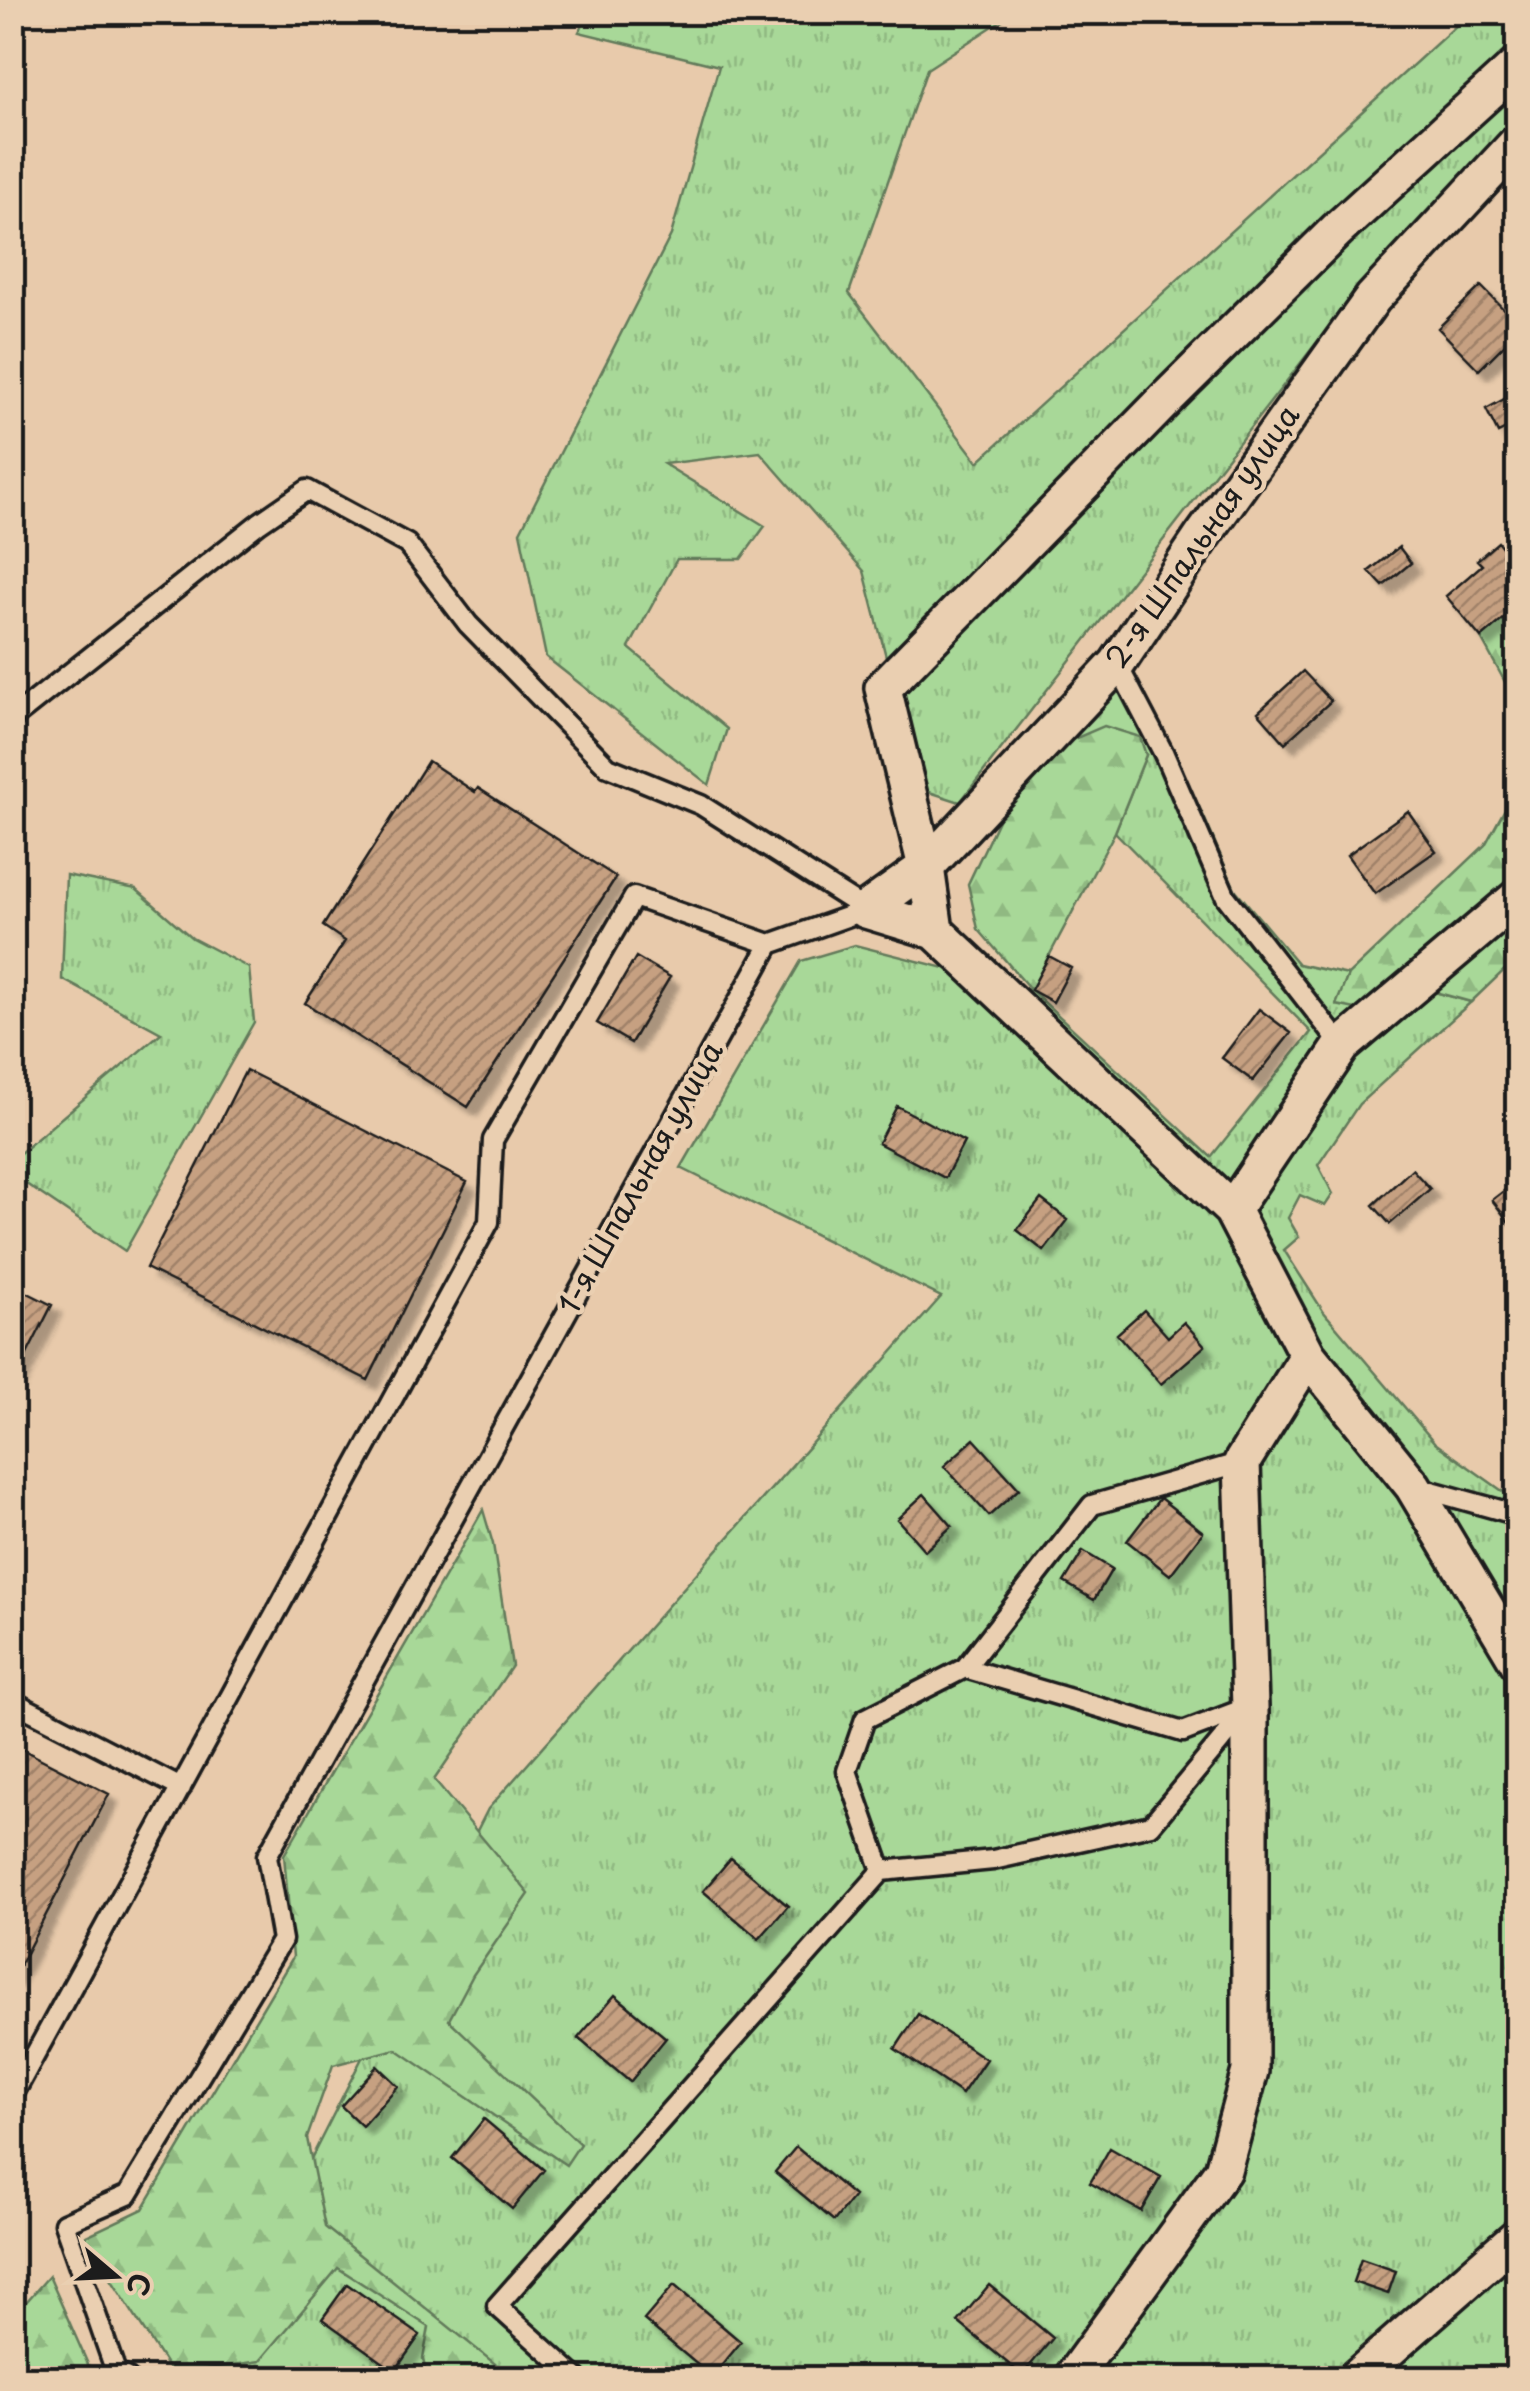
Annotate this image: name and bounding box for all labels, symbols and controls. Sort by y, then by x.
street label: 2-я Шпальная улица [1093,394,1309,677]
street label: 1-я Шпальная улица [545,1032,733,1321]
north arrow [65,2226,165,2326]
text: С [116,2268,164,2302]

